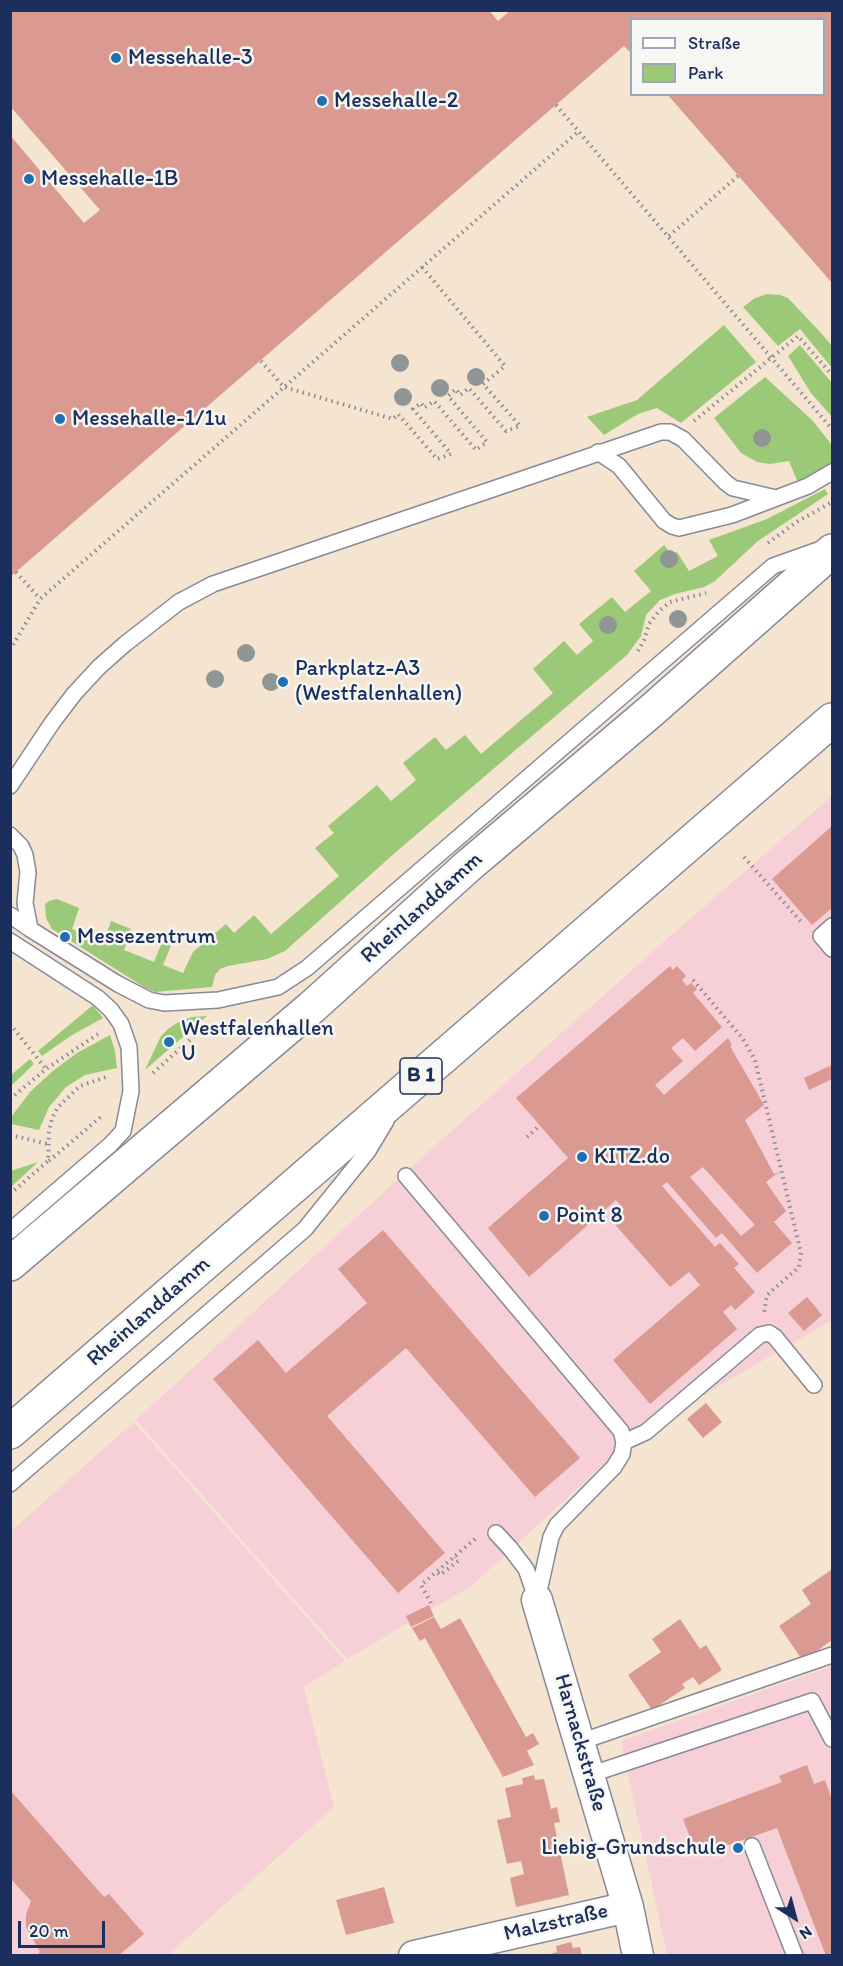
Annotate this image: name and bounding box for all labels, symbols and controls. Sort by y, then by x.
legend [630,18,825,96]
text: Straße [688,32,741,54]
place label: Messehalle-3 [128,45,253,71]
marker: Messehalle-3 [109,51,123,65]
text: Park [688,62,723,84]
place label: Messehalle-2 [334,88,458,114]
marker: Messehalle-2 [315,94,329,108]
place label: Messehalle-1B [41,166,178,192]
marker: Messehalle-1B [22,172,36,186]
place label: Messehalle-1/1u [72,406,227,432]
marker: Messehalle-1/1u [53,412,67,426]
place label: Parkplatz-A3 (Westfalenhallen) [295,656,462,708]
marker: Parkplatz-A3 (Westfalenhallen) [276,675,290,689]
street label: Rheinlanddamm [356,847,488,969]
place label: Messezentrum [77,924,216,950]
marker: Messezentrum [58,930,72,944]
place label: Westfalenhallen U [181,1016,334,1068]
marker: Westfalenhallen U [162,1035,176,1049]
road number: B 1 [400,1058,442,1094]
place label: KITZ.do [594,1144,670,1170]
marker: KITZ.do [575,1150,589,1164]
place label: Point 8 [556,1203,622,1229]
marker: Point 8 [537,1209,551,1223]
street label: Rheinlanddamm [82,1251,216,1373]
street label: Harnackstraße [548,1671,612,1815]
place label: Liebig-Grundschule [541,1835,726,1861]
marker: Liebig-Grundschule [731,1841,745,1855]
north arrow [765,1888,825,1948]
street label: Malzstraße [501,1898,611,1948]
scale bar [21,1909,108,1947]
text: 20 m [29,1920,69,1942]
text: N [796,1922,816,1944]

